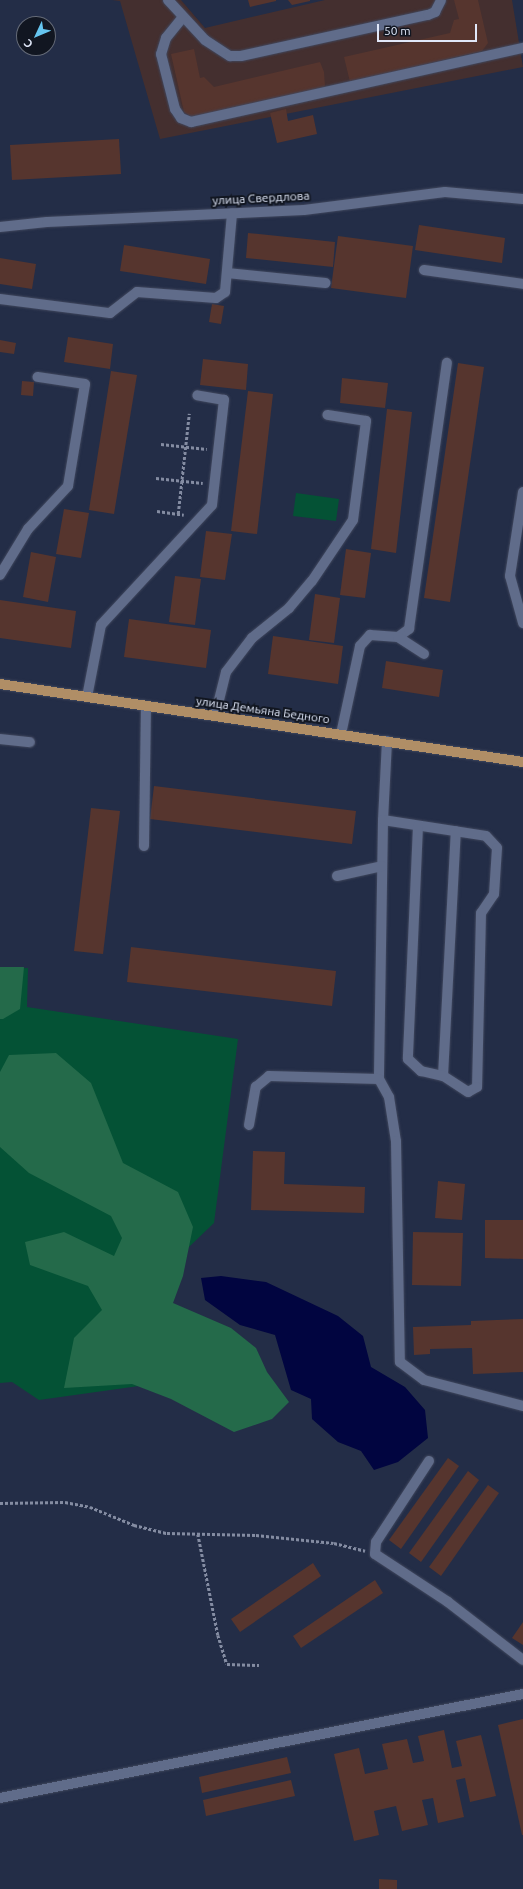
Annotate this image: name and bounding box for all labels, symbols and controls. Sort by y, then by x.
north arrow [16,16,56,56]
scale bar [379,16,479,42]
text: 50 m [384,24,411,37]
text: С [21,37,35,50]
street label: улица Свердлова [212,188,310,208]
street label: улица Демьяна Бедного [195,693,331,727]

